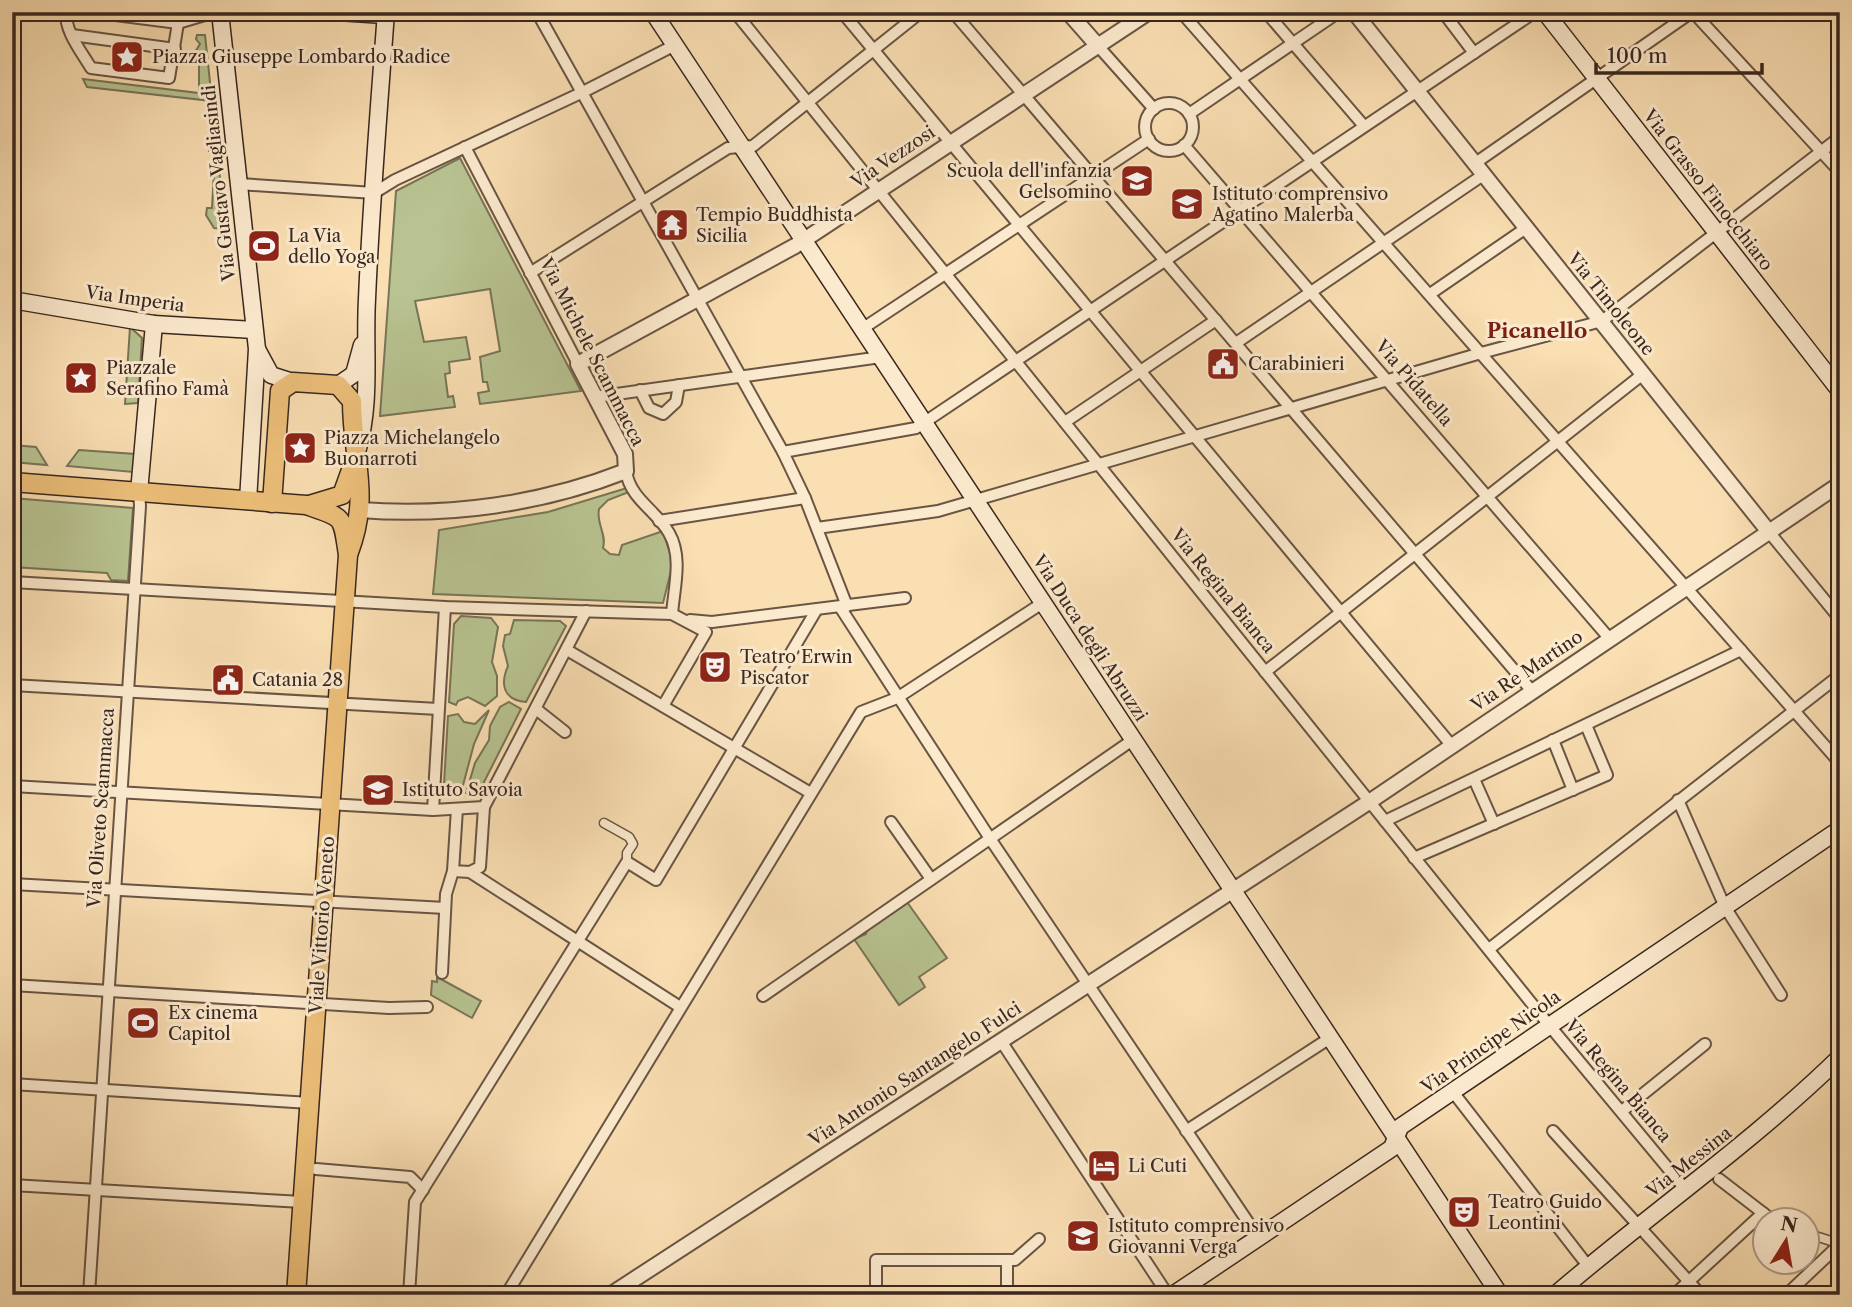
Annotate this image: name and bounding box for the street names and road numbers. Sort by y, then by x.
street label: Via Gustavo Vagliasindi [198,83,240,283]
street label: Via Grasso Finocchiaro [1638,104,1778,275]
street label: Via Vezzosi [846,121,939,194]
street label: Via Timoleone [1562,247,1659,360]
street label: Via Michele Scammacca [534,253,649,450]
street label: Via Imperia [83,281,186,317]
street label: Via Pidatella [1370,335,1458,431]
street label: Via Regina Bianca [1165,524,1280,658]
street label: Via Duca degli Abruzzi [1027,550,1152,726]
street label: Via Re Martino [1466,626,1587,717]
street label: Via Oliveto Scammacca [83,707,119,910]
street label: Viale Vittorio Veneto [305,835,339,1016]
street label: Via Principe Nicola [1416,985,1565,1099]
street label: Via Antonio Santangelo Fulci [804,997,1026,1151]
street label: Via Regina Bianca [1560,1014,1676,1147]
street label: Via Messina [1641,1122,1736,1203]

